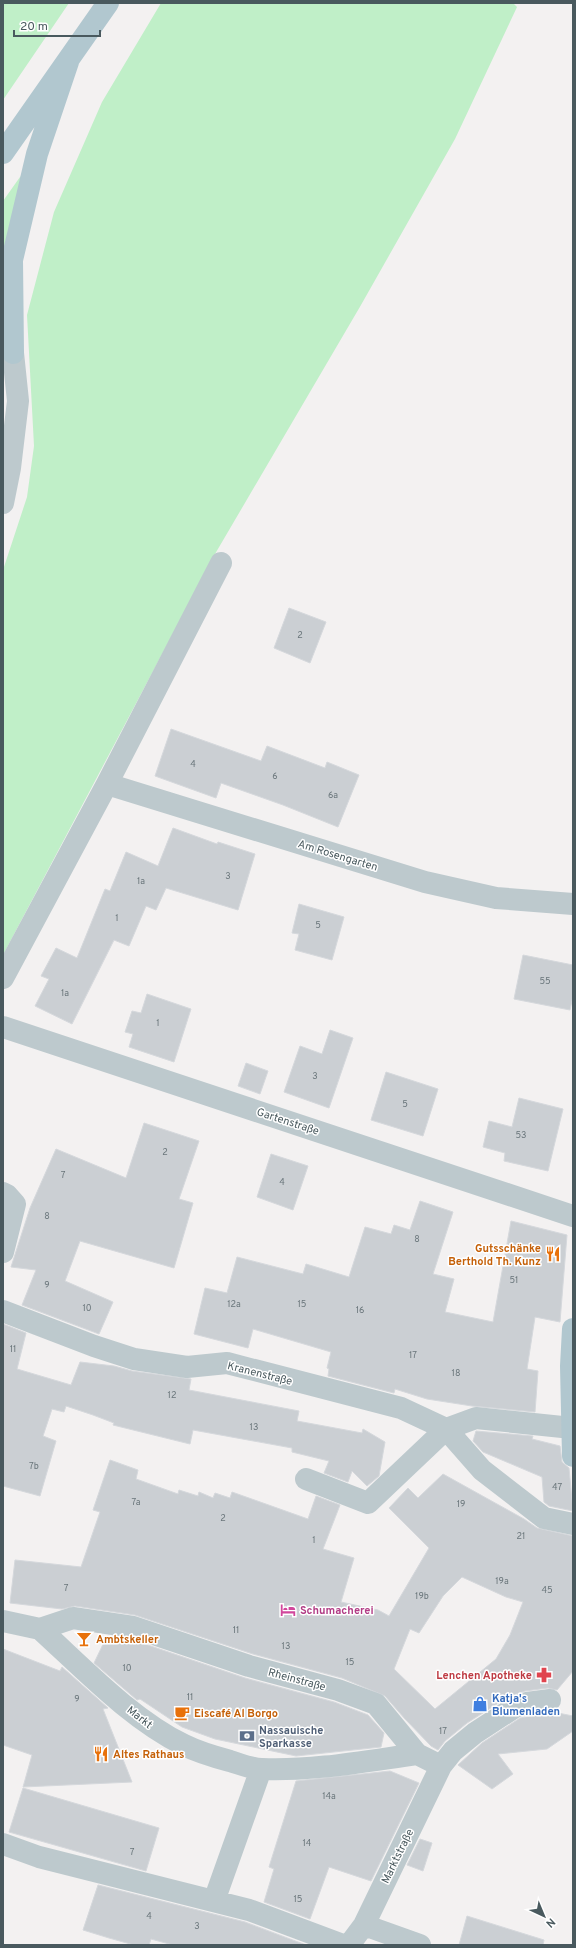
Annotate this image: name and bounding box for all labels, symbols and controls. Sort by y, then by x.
scale bar [14,12,100,38]
text: 20 m [20,19,48,35]
house number: 2 [297,630,303,641]
house number: 4 [190,759,196,770]
house number: 6 [272,771,278,782]
house number: 6a [328,790,338,801]
street label: Am Rosengarten [296,837,379,875]
house number: 3 [225,871,231,882]
house number: 1a [137,876,145,887]
house number: 1 [115,913,119,924]
house number: 5 [315,920,321,931]
house number: 55 [539,976,551,987]
house number: 1a [61,988,69,999]
house number: 1 [156,1018,160,1029]
house number: 3 [312,1071,318,1082]
house number: 5 [402,1099,408,1110]
street label: Gartenstraße [255,1105,321,1139]
house number: 53 [515,1130,527,1141]
house number: 2 [162,1147,168,1158]
house number: 7 [61,1170,66,1181]
house number: 4 [279,1177,285,1188]
house number: 8 [44,1211,50,1222]
house number: 8 [414,1234,420,1245]
place label: Gutsschänke Berthold Th. Kunz [448,1242,541,1269]
restaurant icon: Gutsschänke Berthold Th. Kunz [544,1245,562,1263]
house number: 51 [510,1275,518,1286]
house number: 9 [44,1280,50,1291]
house number: 12a [227,1299,241,1310]
house number: 15 [298,1299,306,1310]
house number: 10 [82,1303,92,1314]
house number: 16 [356,1305,364,1316]
house number: 11 [10,1344,16,1355]
house number: 17 [409,1350,417,1361]
street label: Kranenstraße [226,1359,294,1389]
house number: 18 [452,1368,460,1379]
house number: 12 [168,1390,176,1401]
house number: 13 [250,1422,258,1433]
house number: 7b [29,1461,39,1472]
house number: 47 [552,1482,562,1493]
house number: 7a [131,1497,141,1508]
house number: 19 [457,1499,465,1510]
house number: 2 [220,1513,226,1524]
house number: 21 [517,1531,525,1542]
house number: 1 [312,1535,316,1546]
house number: 19a [495,1576,509,1587]
house number: 7 [64,1583,69,1594]
house number: 45 [541,1585,553,1596]
house number: 19b [415,1591,429,1602]
hotel icon: Schumacherei [279,1601,297,1619]
place label: Schumacherei [300,1604,374,1618]
house number: 11 [233,1625,239,1636]
bar icon: Ambtskeller [75,1630,93,1648]
place label: Ambtskeller [96,1633,159,1647]
house number: 13 [282,1641,290,1652]
house number: 15 [346,1657,354,1668]
house number: 10 [122,1663,132,1674]
street label: Rheinstraße [266,1666,327,1694]
pharmacy icon: Lenchen Apotheke [535,1666,553,1684]
place label: Lenchen Apotheke [436,1669,532,1683]
house number: 11 [187,1692,193,1703]
place label: Katja's Blumenladen [492,1692,560,1719]
house number: 9 [74,1694,80,1705]
shop icon: Katja's Blumenladen [471,1695,489,1713]
street label: Markt [124,1703,155,1732]
cafe icon: Eiscafé Al Borgo [173,1704,191,1722]
place label: Eiscafé Al Borgo [194,1707,278,1721]
place label: Nassauische Sparkasse [259,1724,324,1751]
house number: 17 [439,1726,447,1737]
bank icon: Nassauische Sparkasse [238,1727,256,1745]
restaurant icon: Altes Rathaus [92,1745,110,1763]
place label: Altes Rathaus [113,1748,185,1762]
house number: 14a [322,1791,336,1802]
street label: Marktstraße [379,1827,417,1886]
house number: 14 [303,1838,312,1849]
house number: 7 [130,1847,135,1858]
house number: 15 [294,1894,302,1905]
north arrow [524,1896,564,1936]
house number: 4 [146,1911,152,1922]
text: N [543,1915,558,1930]
house number: 3 [194,1921,200,1932]

